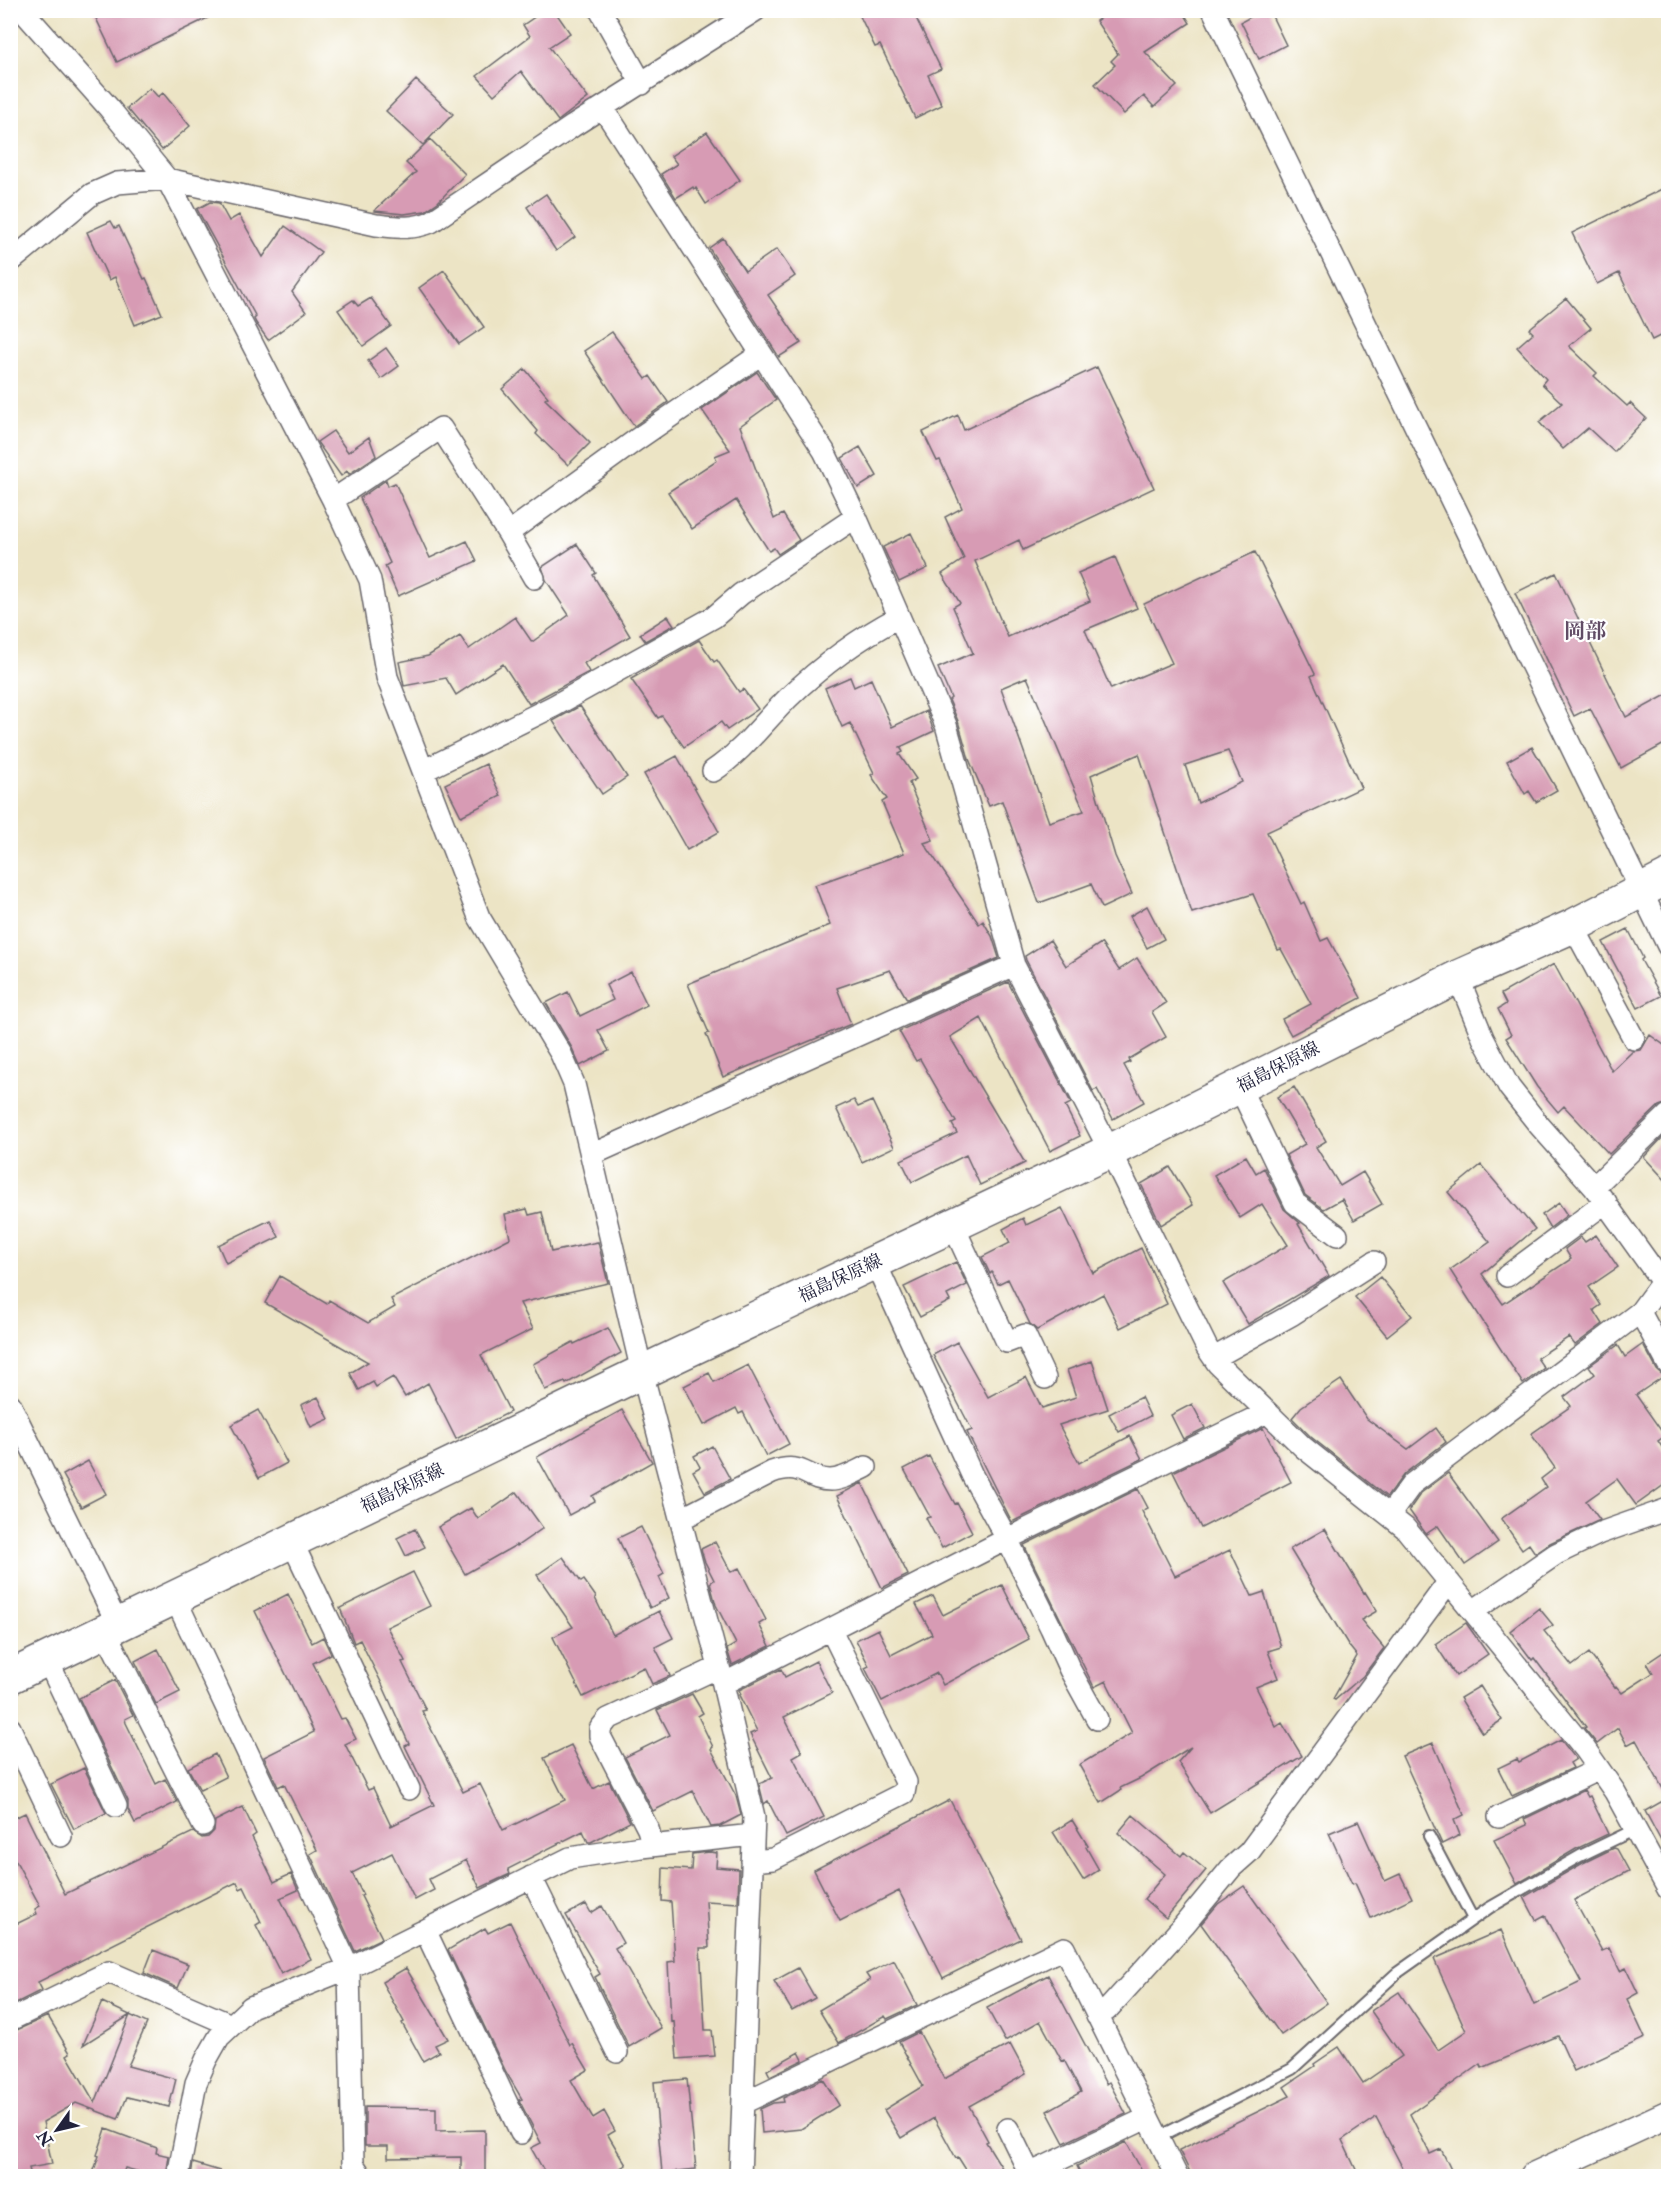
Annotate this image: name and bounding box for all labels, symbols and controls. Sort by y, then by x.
district label: 岡部 [1564,618,1606,645]
street label: 福島保原線 [1233,1037,1324,1098]
street label: 福島保原線 [795,1249,886,1308]
street label: 福島保原線 [357,1458,448,1519]
north arrow [27,2100,87,2160]
text: N [33,2126,58,2150]

